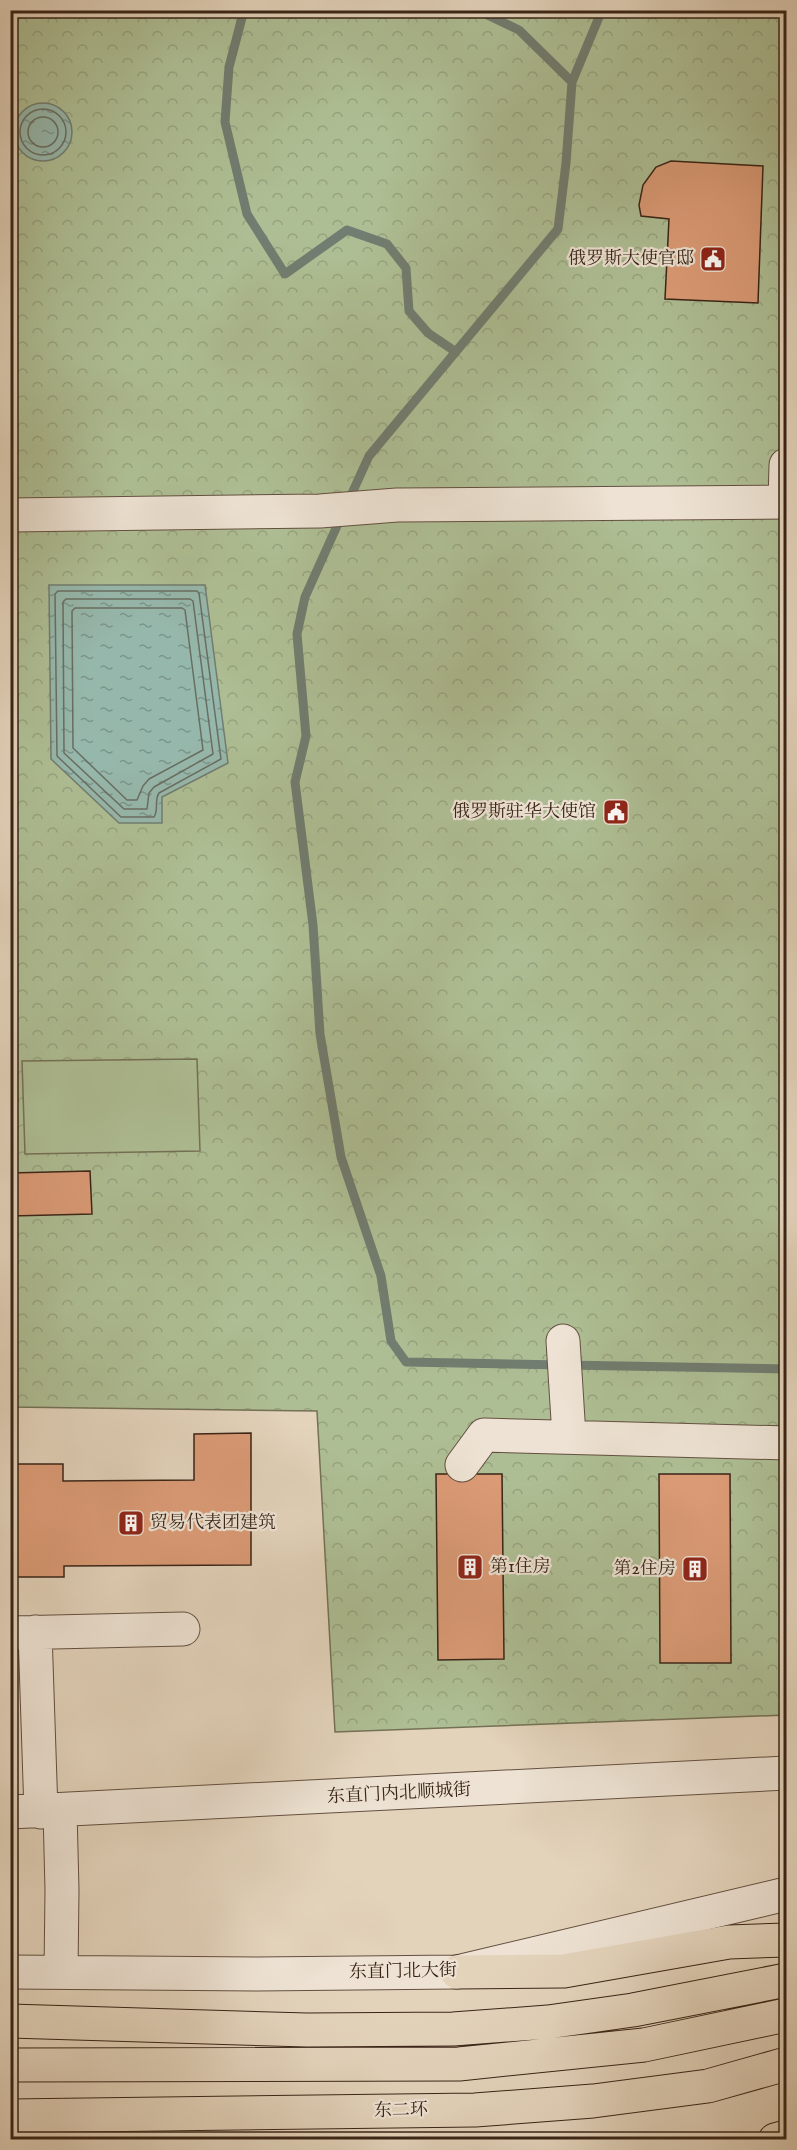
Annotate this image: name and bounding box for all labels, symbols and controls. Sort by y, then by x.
public building icon: 俄罗斯大使官邸 [698,244,728,274]
place label: 俄罗斯大使官邸 [568,248,694,271]
public building icon: 俄罗斯驻华大使馆 [601,797,631,827]
place label: 俄罗斯驻华大使馆 [452,801,596,824]
building icon: 贸易代表团建筑 [116,1508,146,1538]
place label: 贸易代表团建筑 [150,1512,276,1535]
building icon: 第1住房 [455,1552,485,1582]
building icon: 第2住房 [680,1554,710,1584]
place label: 第1住房 [490,1556,551,1579]
place label: 第2住房 [614,1558,676,1581]
street label: 东直门内北顺城街 [326,1779,472,1809]
street label: 东直门北大街 [349,1960,457,1984]
street label: 东二环 [374,2099,428,2123]

